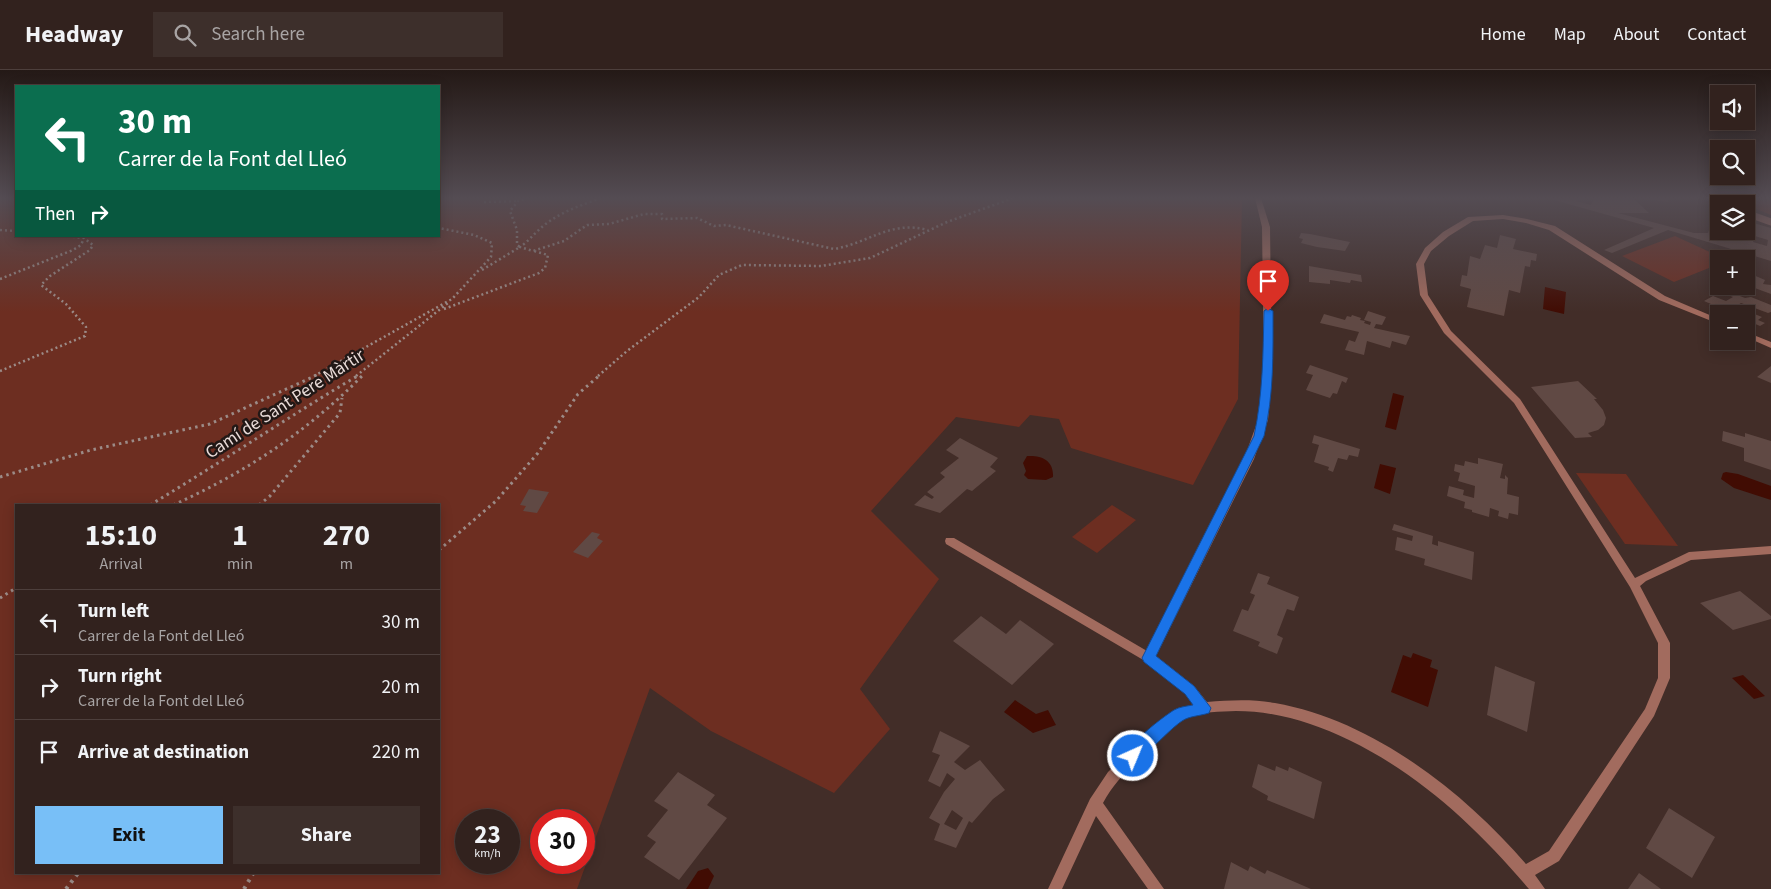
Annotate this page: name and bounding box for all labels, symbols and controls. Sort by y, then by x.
search box [153,12,503,57]
text: Headway [25,17,123,52]
icon: search [171,21,199,49]
text: Search here [211,21,305,48]
text: Home [1480,22,1526,47]
text: Map [1554,22,1586,47]
text: About [1614,22,1659,47]
text: Contact [1687,22,1746,47]
map controls [1710,85,1755,350]
button: sound [1710,85,1755,130]
text: 30 m [118,97,192,147]
icon: left [35,105,100,170]
button: search [1710,140,1755,185]
text: Carrer de la Font del Lleó [118,143,347,175]
button: layers [1710,195,1755,240]
icon: right [85,200,113,228]
text: Then [35,201,75,228]
button: + [1710,250,1755,295]
pin [1247,260,1289,311]
icon: arrive [1254,267,1282,295]
button: − [1710,305,1755,350]
street label: Camí de Sant Pere Màrtir [200,343,370,465]
text: 15:10 [85,514,157,557]
text: 1 [232,514,248,557]
text: 270 [323,514,370,557]
text: Arrival [99,553,142,575]
text: min [227,553,253,575]
text: m [340,553,353,575]
text: Turn left [78,598,149,625]
icon: left [35,608,63,636]
text: 30 m [382,609,420,636]
text: Carrer de la Font del Lleó [78,625,244,647]
text: Turn right [78,663,162,690]
icon: right [35,673,63,701]
text: 20 m [382,674,420,701]
text: Carrer de la Font del Lleó [78,690,244,712]
position arrow [1106,729,1158,781]
icon: arrive [35,738,63,766]
text: Arrive at destination [78,739,249,766]
text: 220 m [372,739,420,766]
button: Exit [35,806,223,864]
button: Share [233,806,420,864]
speed limit sign: 30 [530,809,595,874]
text: 23 [474,817,501,853]
text: km/h [474,845,501,862]

